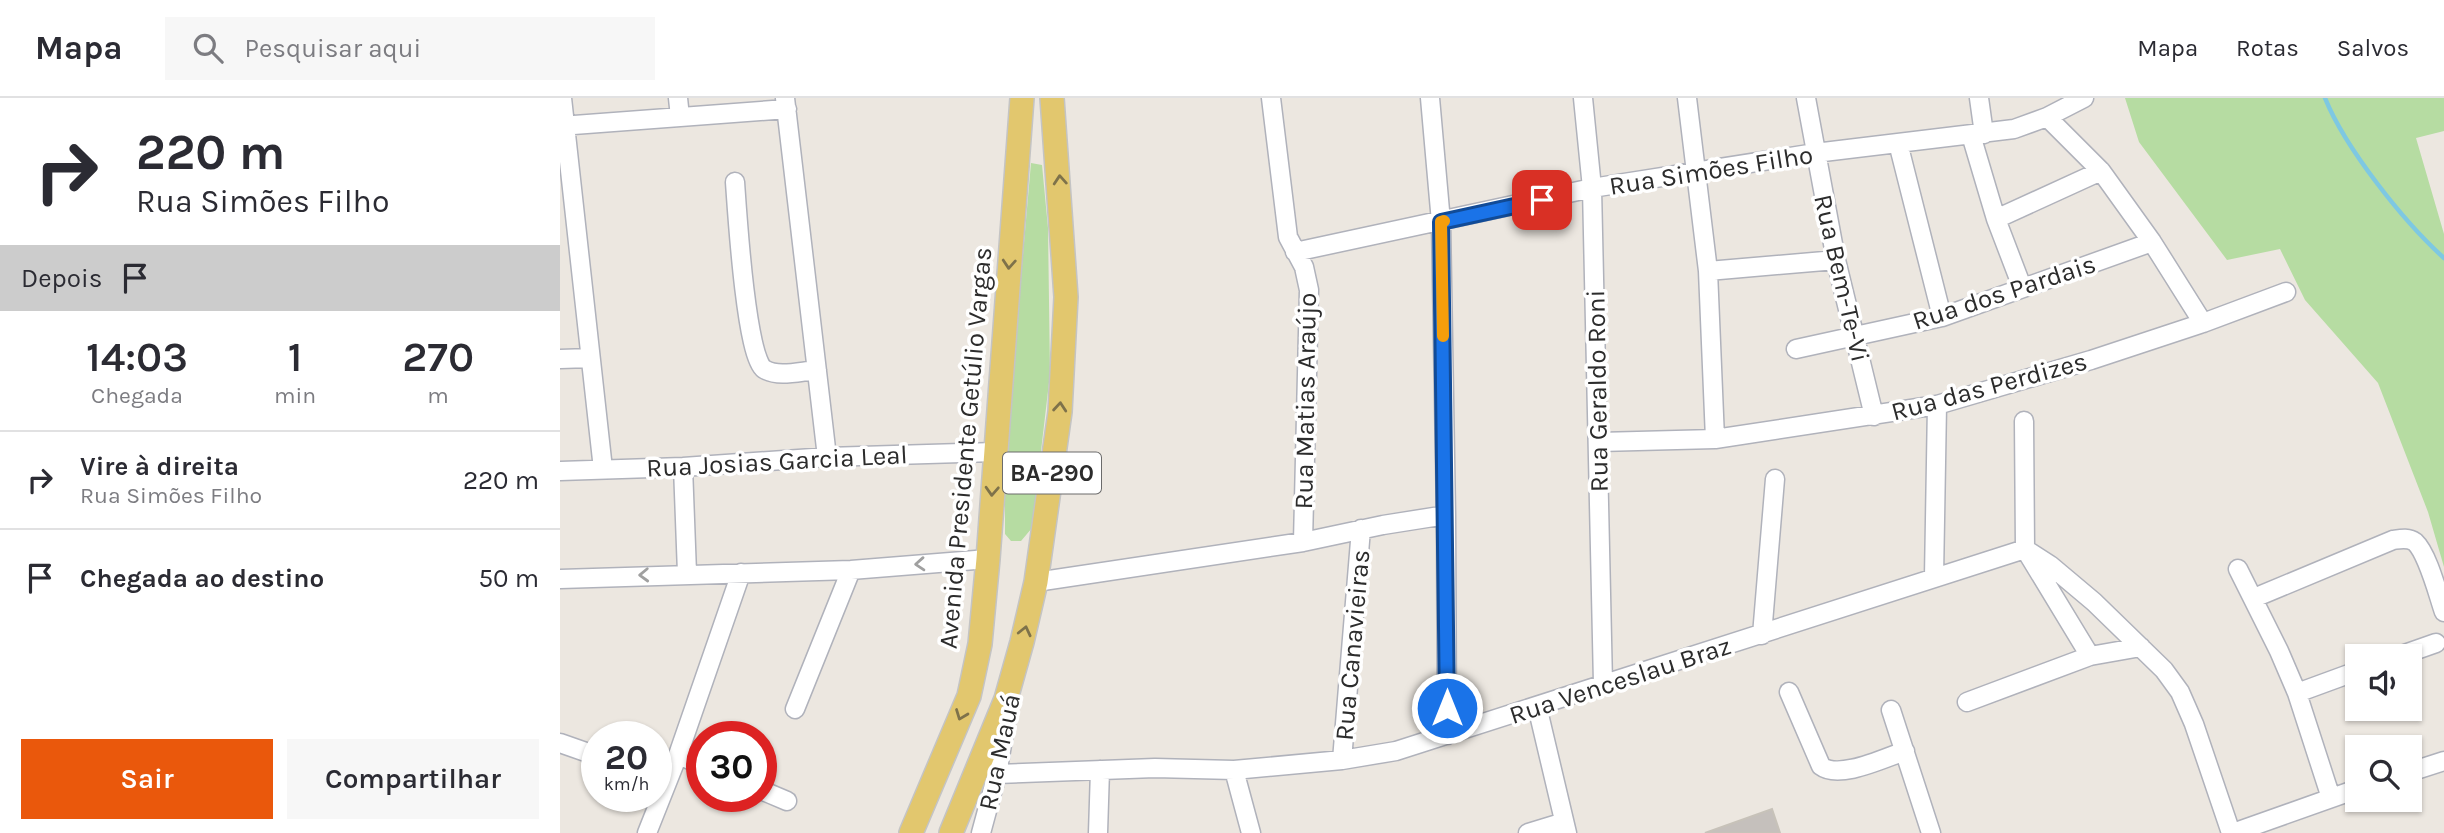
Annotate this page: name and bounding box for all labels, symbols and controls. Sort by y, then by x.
search box [165,17,655,80]
text: Mapa [35,29,123,67]
icon: search [189,29,227,67]
text: Pesquisar aqui [245,33,421,64]
text: Mapa [2137,34,2198,62]
text: Rotas [2236,34,2299,62]
text: Salvos [2337,34,2409,62]
text: 220 m [136,124,285,181]
icon: right [21,126,112,217]
street label: Rua Simões Filho [1607,139,1815,202]
pin [1512,170,1572,230]
one-way arrow [1052,174,1067,185]
icon: arrive [1523,181,1561,219]
text: Rua Simões Filho [136,183,389,220]
street label: Rua Bem-Te-Vi [1807,191,1876,365]
street label: Avenida Presidente Getúlio Vargas [932,246,999,650]
street label: Rua dos Pardais [1909,248,2100,337]
icon: arrive [116,259,154,297]
one-way arrow [1002,259,1017,270]
text: Depois [21,263,102,294]
street label: Rua Geraldo Roni [1580,289,1615,493]
street label: Rua Matias Araújo [1288,292,1323,510]
text: 14:03 [86,332,188,382]
text: 1 [288,332,302,382]
text: 270 [402,332,474,382]
street label: Rua das Perdizes [1888,345,2090,428]
text: Chegada [91,382,183,409]
text: min [274,382,316,409]
text: m [427,382,449,409]
one-way arrow [1052,401,1067,412]
street label: Rua Josias Garcia Leal [646,439,908,484]
text: Vire à direita [80,451,239,482]
road number: BA-290 [1003,452,1101,494]
icon: right [21,461,59,499]
text: 220 m [463,465,539,496]
text: Rua Simões Filho [80,482,262,509]
one-way arrow [985,485,1000,496]
street label: Rua Canavieiras [1329,548,1376,742]
one-way arrow [915,556,926,571]
icon: arrive [21,559,59,597]
text: Chegada ao destino [80,563,324,594]
text: 50 m [478,563,539,594]
one-way arrow [638,568,649,583]
one-way arrow [1017,626,1031,638]
street label: Rua Venceslau Braz [1505,630,1735,731]
map controls [2345,644,2422,812]
button: sound [2345,644,2422,721]
position arrow [1410,671,1484,745]
street label: Rua Mauá [972,691,1027,813]
one-way arrow [955,708,969,721]
speed limit sign: 30 [686,721,777,812]
button: search [2345,735,2422,812]
text: 20 [605,737,648,778]
button: Sair [21,739,273,819]
button: Compartilhar [287,739,539,819]
text: km/h [604,773,649,795]

